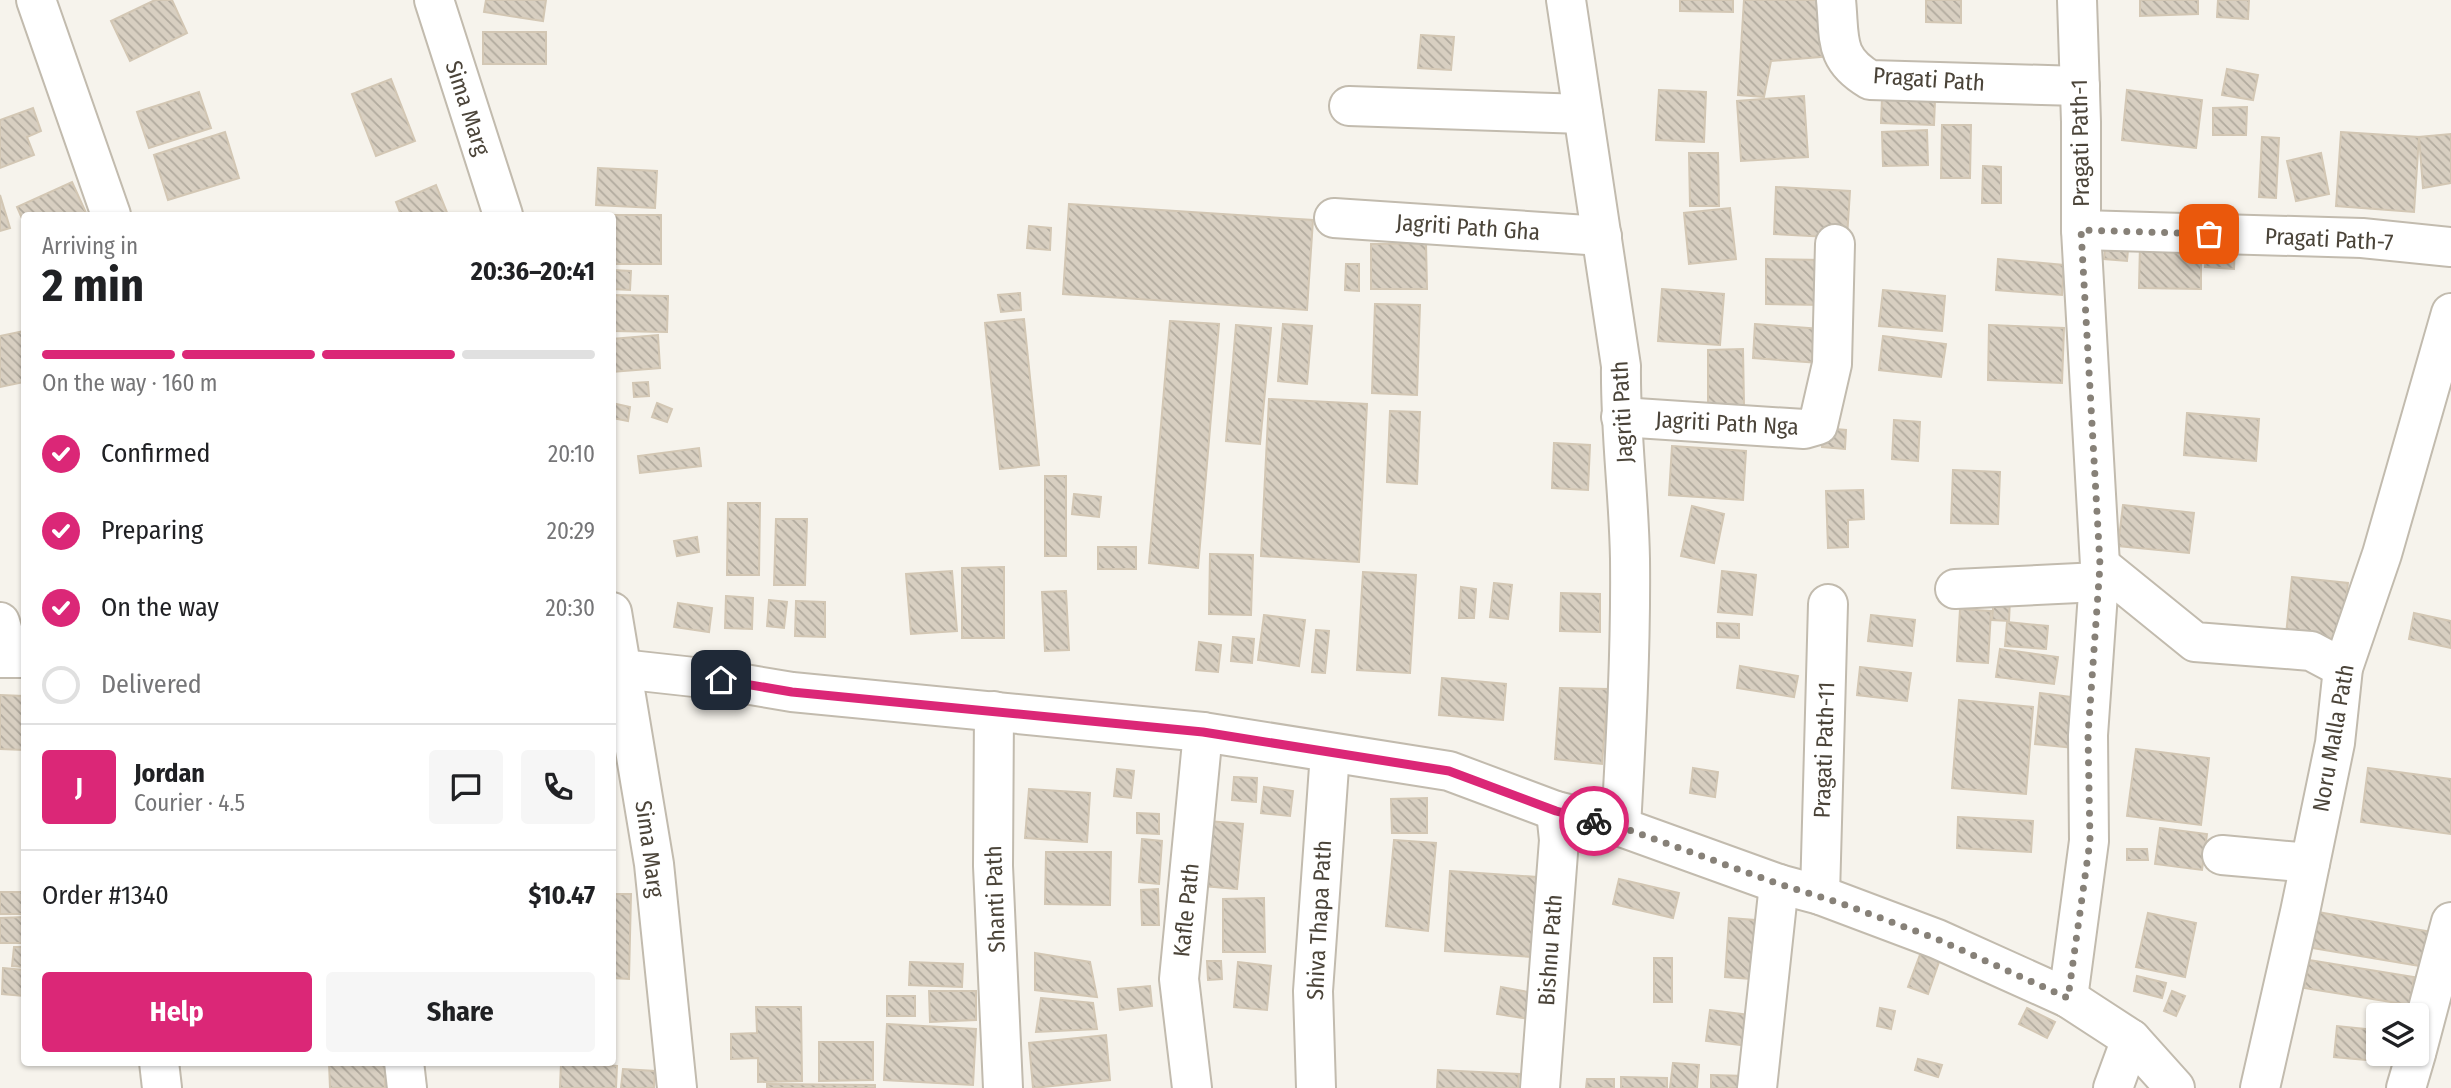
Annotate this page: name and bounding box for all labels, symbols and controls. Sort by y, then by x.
street label: Sima Marg [440,57,496,159]
street label: Pragati Path [1872,61,1986,97]
street label: Pragati Path-1 [2065,79,2095,207]
pin [2179,204,2239,264]
street label: Jagriti Path Gha [1395,208,1541,246]
icon: bag [2190,215,2228,253]
street label: Pragati Path-7 [2264,222,2394,256]
text: Arriving in [42,232,138,260]
text: 20:36–20:41 [471,256,595,287]
text: 2 min [42,258,144,313]
street label: Jagriti Path [1605,360,1639,464]
text: On the way · 160 m [42,369,217,397]
street label: Jagriti Path Nga [1655,405,1799,441]
icon: check [42,435,80,473]
text: Confirmed [101,438,211,469]
text: 20:10 [548,440,595,468]
icon: check [42,512,80,550]
text: Preparing [101,515,203,546]
text: 20:29 [547,517,595,545]
icon: check [42,589,80,627]
text: On the way [101,592,219,623]
text: 20:30 [545,594,595,622]
pin [691,650,751,710]
icon: home [702,661,740,699]
street label: Noru Malla Path [2306,662,2360,814]
text: Delivered [101,669,202,700]
street label: Pragati Path-11 [1808,681,1840,819]
button: chat [429,750,503,824]
button: phone [521,750,595,824]
text: Jordan [134,758,205,789]
text: J [75,772,83,803]
courier [1559,786,1629,856]
text: Courier · 4.5 [134,789,245,817]
street label: Sima Marg [629,799,671,900]
icon: bike [1575,802,1613,840]
street label: Shiva Thapa Path [1301,839,1337,1001]
street label: Shanti Path [979,845,1011,953]
street label: Kafle Path [1167,862,1205,958]
text: Order #1340 [42,880,169,911]
text: $10.47 [529,880,595,911]
street label: Bishnu Path [1532,893,1568,1007]
button: Help [42,972,312,1052]
button: Share [326,972,595,1052]
map controls [2366,1003,2429,1066]
button: layers [2366,1003,2429,1066]

